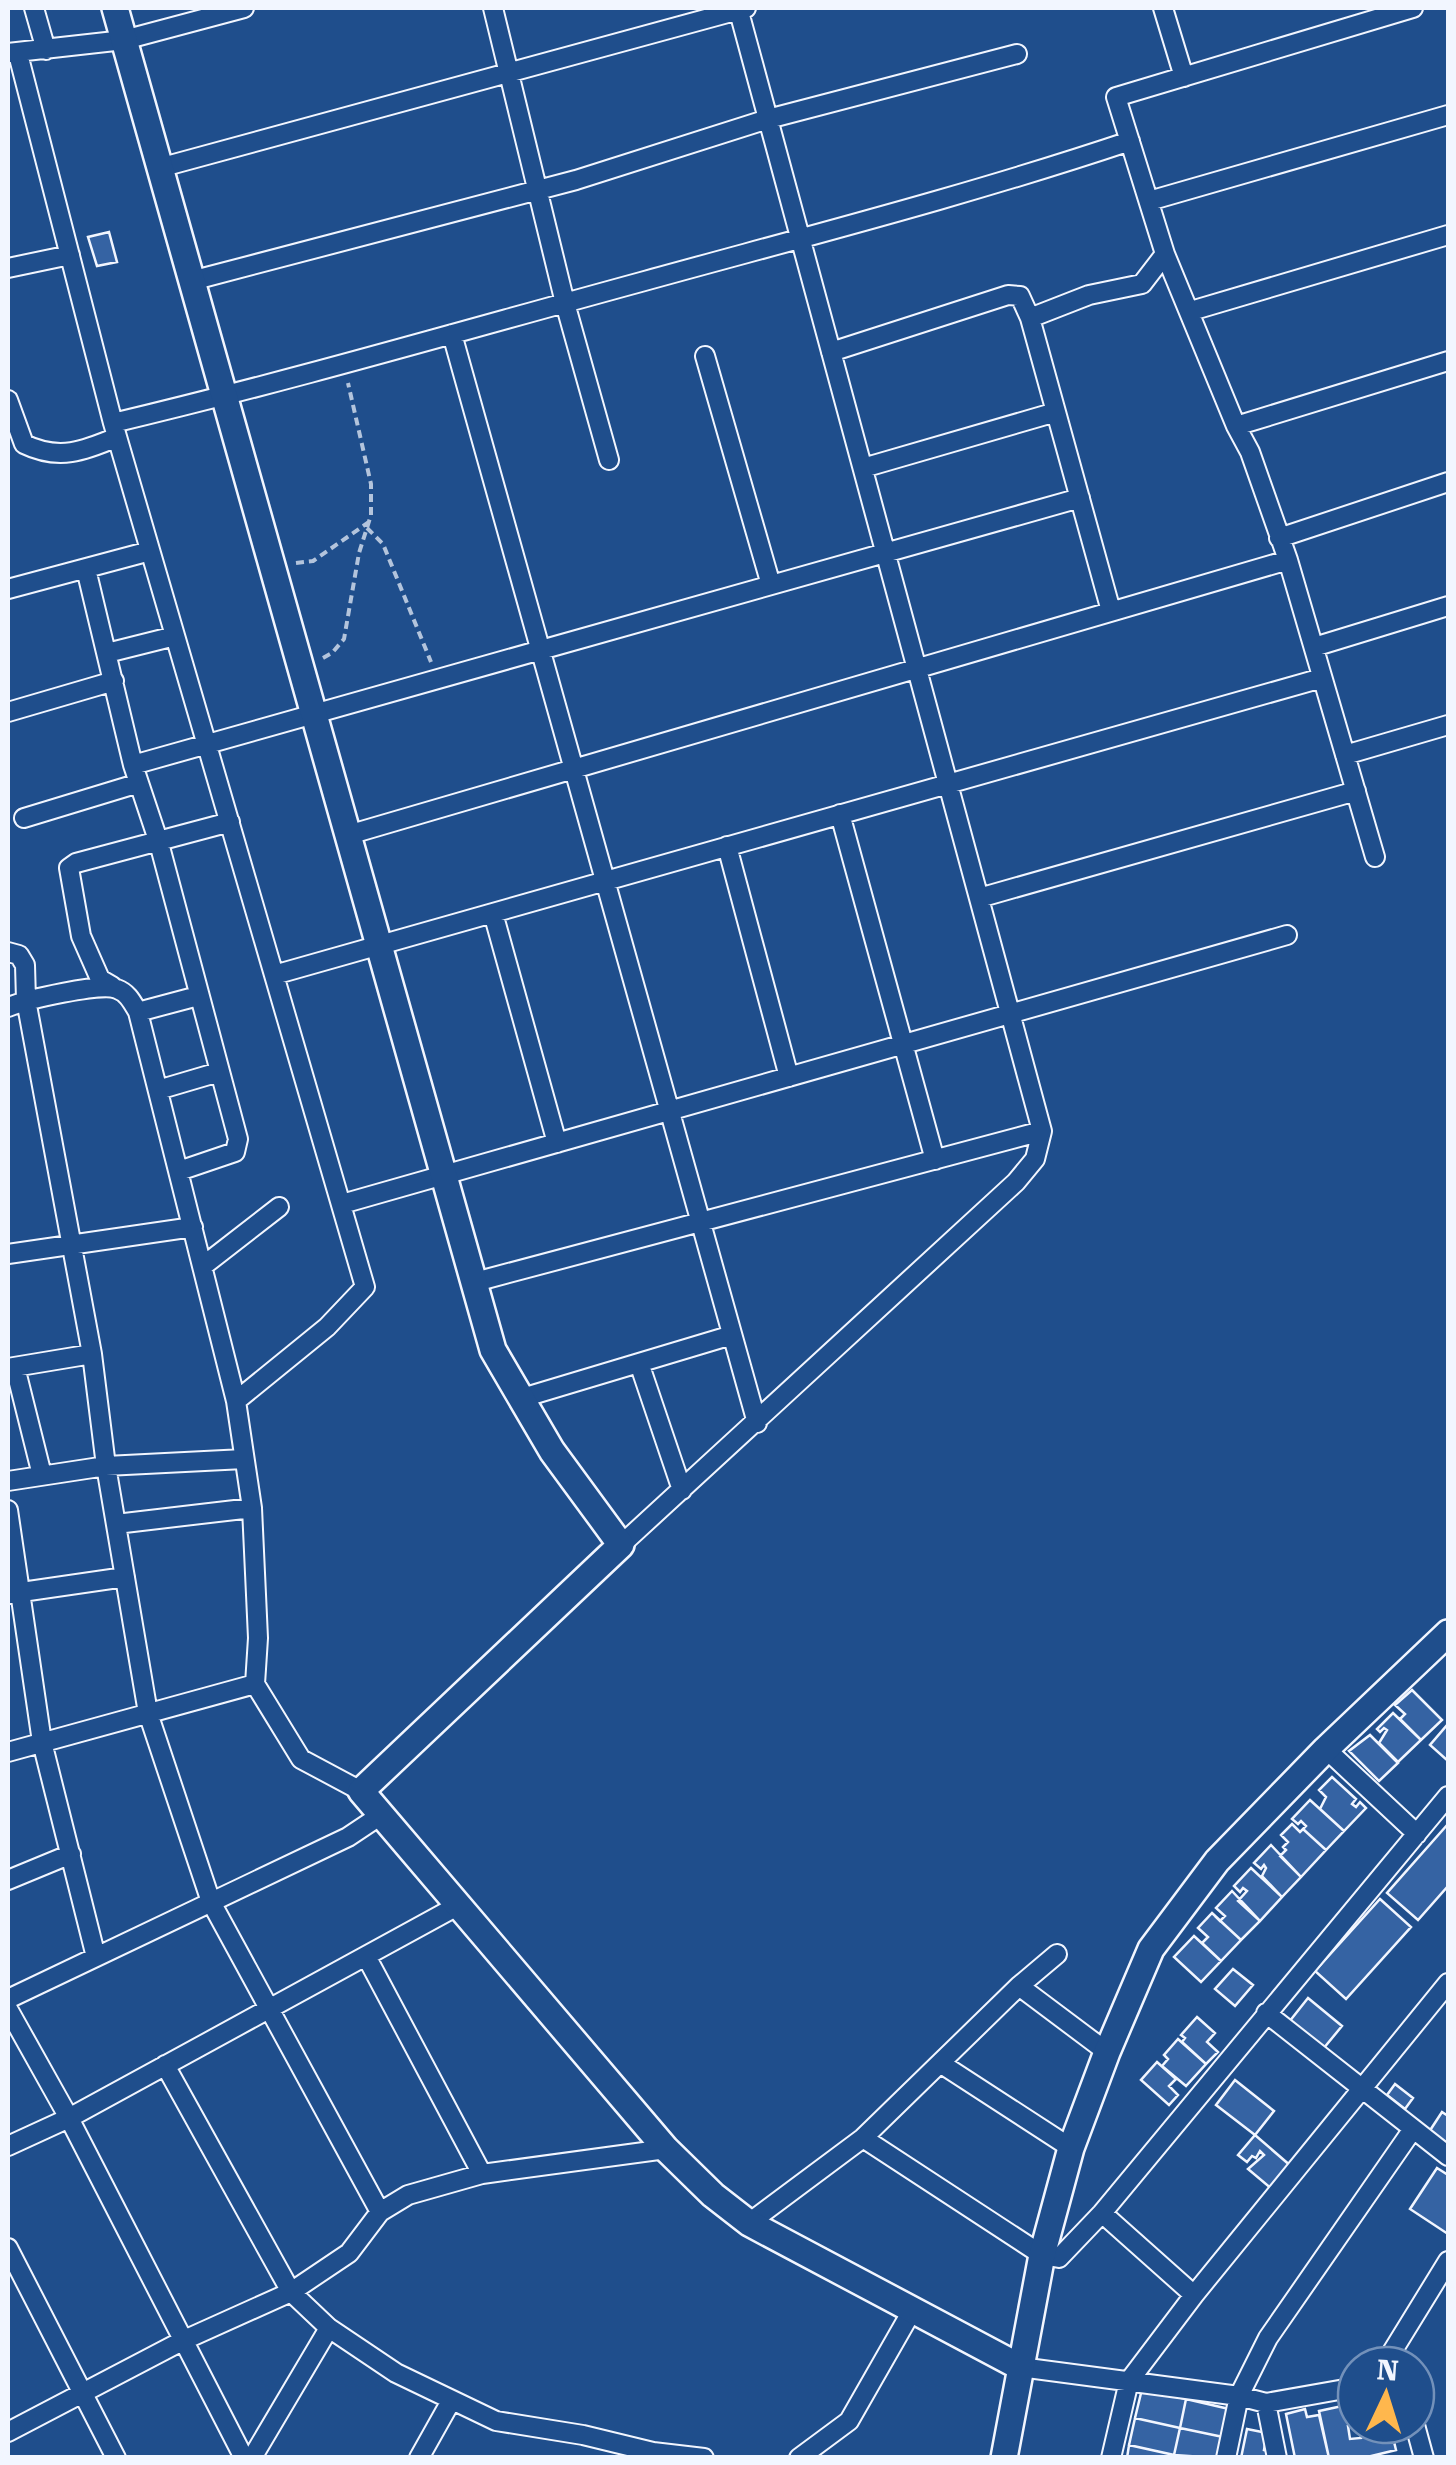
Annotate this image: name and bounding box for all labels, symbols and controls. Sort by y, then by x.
north arrow [1336,2345,1436,2445]
text: N [1376,2353,1400,2388]

